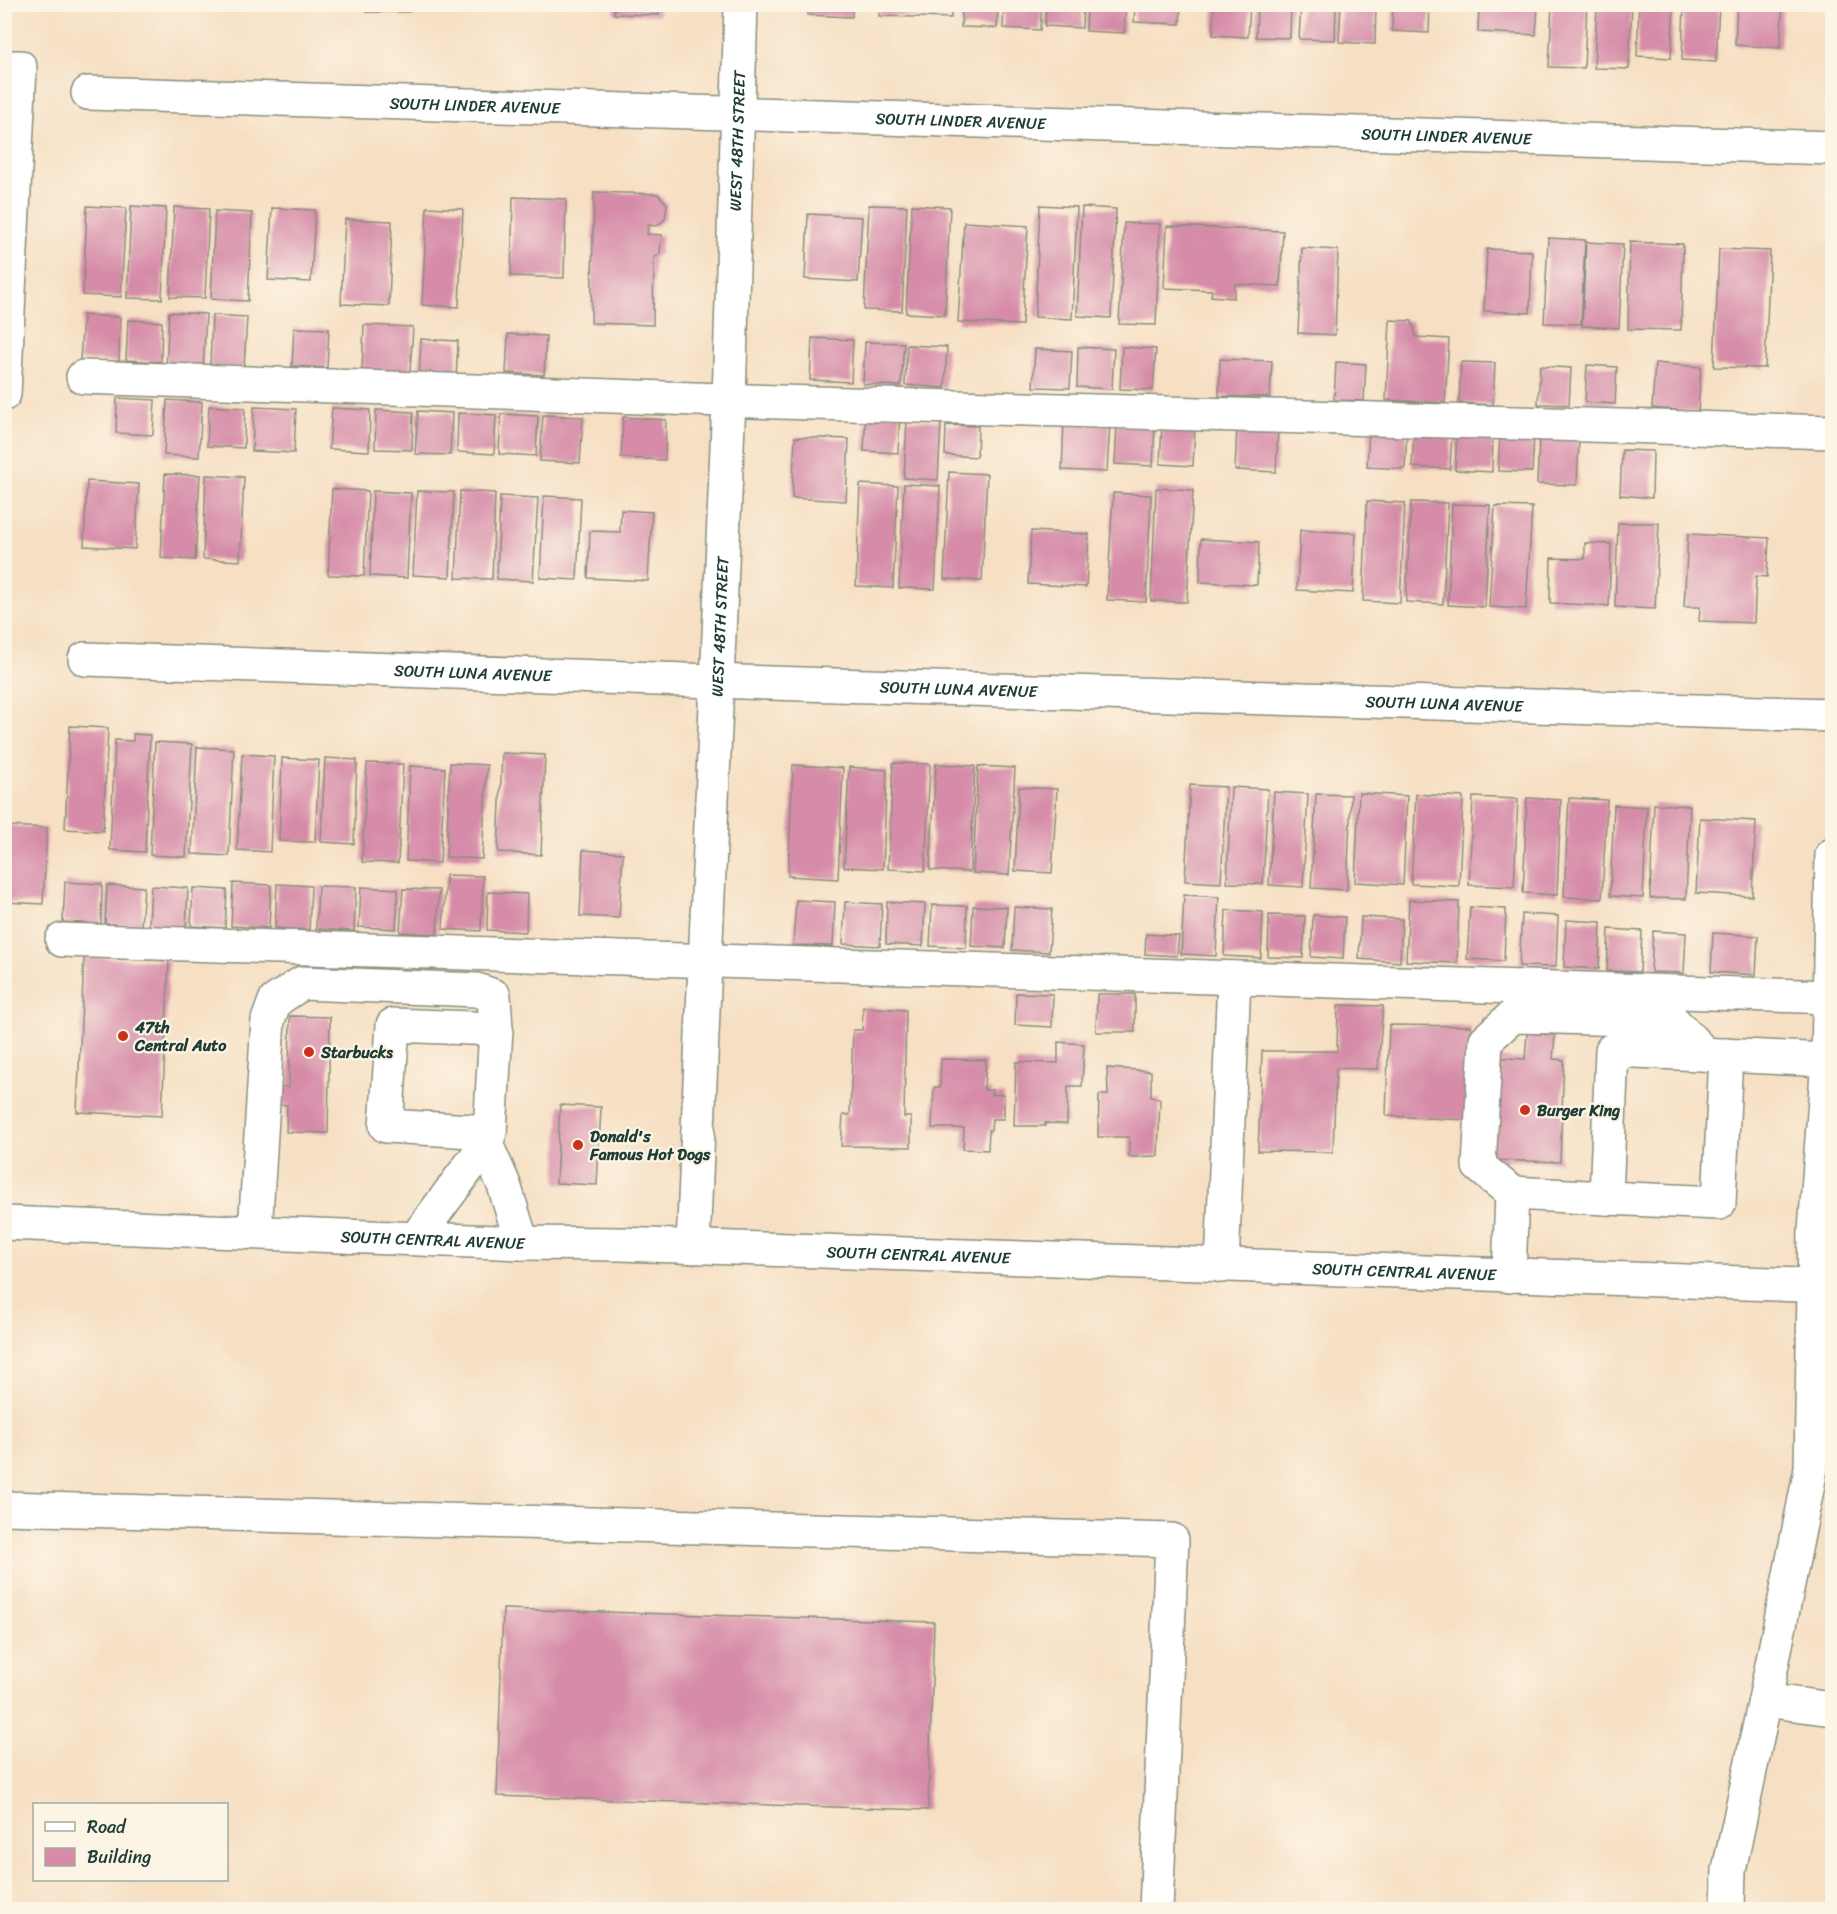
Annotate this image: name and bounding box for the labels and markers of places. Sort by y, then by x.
place label: 47th Central Auto [134,1013,227,1060]
marker: 47th Central Auto [116,1029,130,1043]
place label: Starbucks [320,1038,393,1067]
marker: Starbucks [302,1045,316,1059]
place label: Burger King [1537,1096,1621,1125]
marker: Burger King [1518,1103,1532,1117]
place label: Donald's Famous Hot Dogs [589,1122,711,1169]
marker: Donald's Famous Hot Dogs [571,1138,585,1152]

